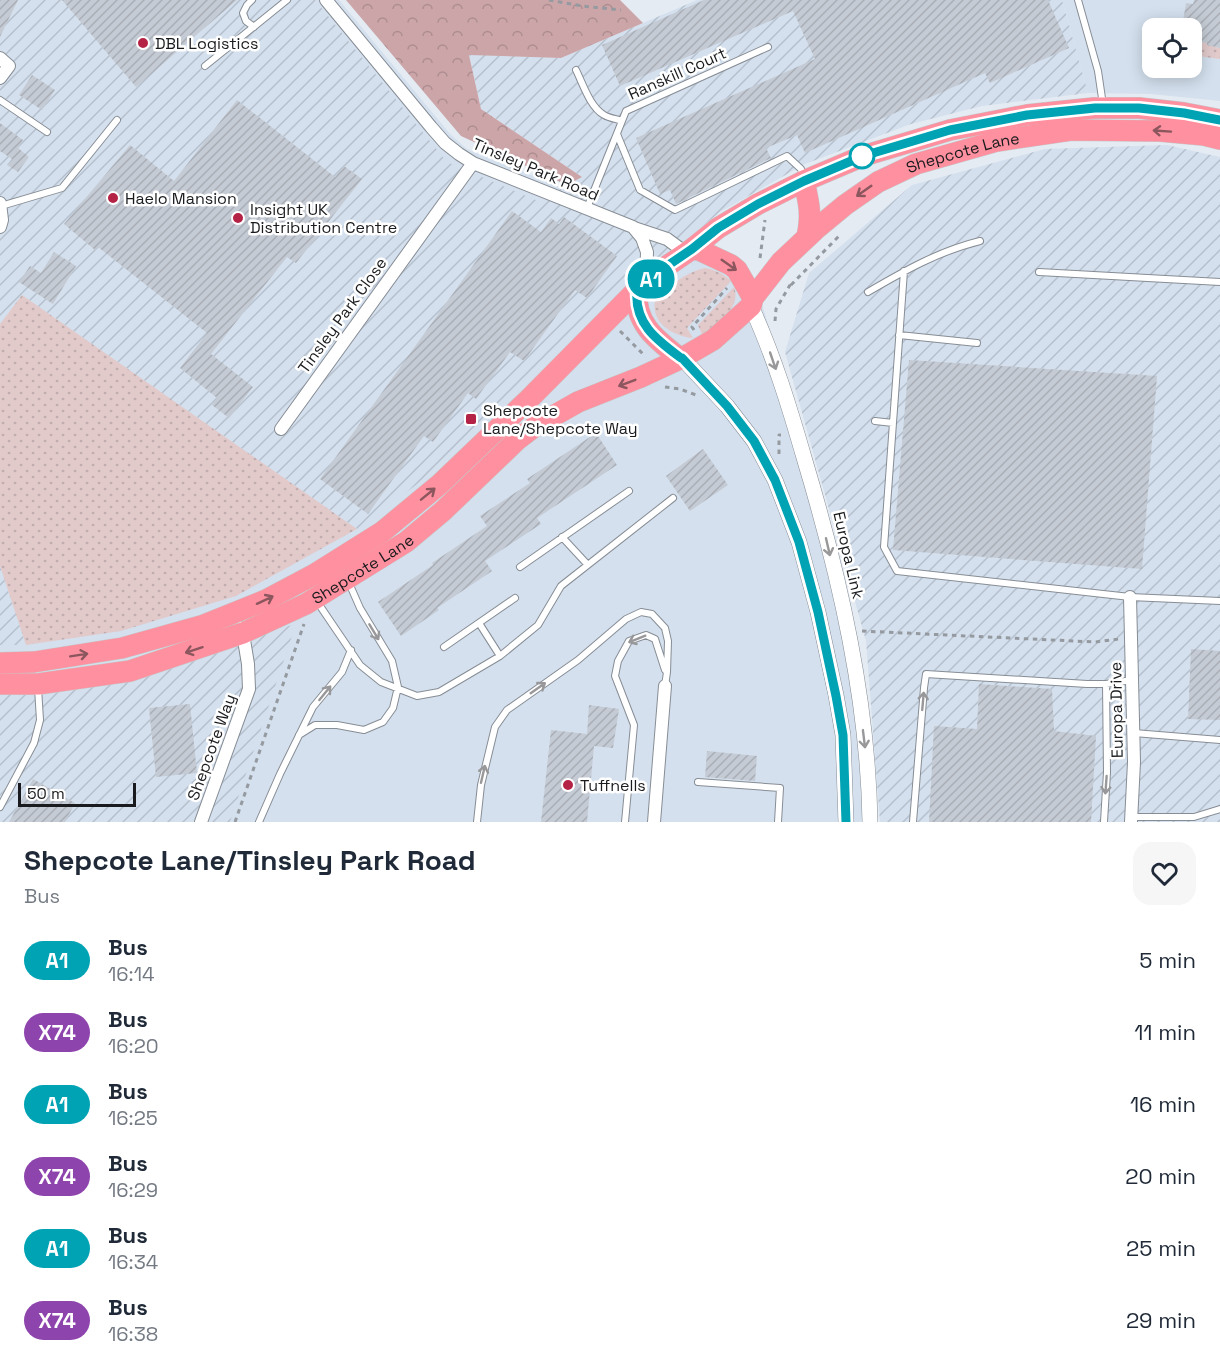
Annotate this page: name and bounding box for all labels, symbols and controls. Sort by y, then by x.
map controls [1142,18,1202,78]
button: locate [1142,18,1202,78]
place label: DBL Logistics [155,33,259,54]
marker: DBL Logistics [136,36,150,50]
street label: Ranskill Court [625,42,730,104]
one-way arrow [1153,126,1172,137]
street label: Shepcote Lane [903,128,1021,178]
street label: Tinsley Park Road [469,133,602,206]
unlabelled marker [849,143,875,169]
one-way arrow [857,185,873,197]
place label: Haelo Mansion [125,188,237,209]
marker: Haelo Mansion [106,191,120,205]
place label: Insight UK Distribution Centre [250,199,397,238]
marker: Insight UK Distribution Centre [231,211,245,225]
street label: Tinsley Park Close [293,253,391,377]
one-way arrow [721,259,737,271]
line badge: A1 [624,260,678,298]
text: A1 [640,266,662,293]
one-way arrow [768,351,779,370]
one-way arrow [619,378,637,389]
place label: Shepcote Lane/Shepcote Way [483,400,638,439]
marker: Shepcote Lane/Shepcote Way [464,412,478,426]
one-way arrow [420,487,435,501]
street label: Europa Link [828,509,869,601]
street label: Shepcote Lane [308,530,419,609]
one-way arrow [823,538,835,557]
one-way arrow [256,593,274,605]
one-way arrow [368,623,380,640]
one-way arrow [629,634,647,645]
one-way arrow [185,645,203,656]
one-way arrow [69,649,88,660]
street label: Europa Drive [1105,662,1128,758]
one-way arrow [529,682,545,695]
one-way arrow [319,685,332,701]
street label: Shepcote Way [183,691,240,803]
one-way arrow [917,691,928,711]
one-way arrow [859,728,870,748]
one-way arrow [478,765,490,784]
one-way arrow [1101,774,1112,794]
place label: Tuffnells [580,775,646,796]
marker: Tuffnells [561,778,575,792]
scale bar [18,780,136,808]
text: 50 m [27,783,65,804]
text: Shepcote Lane/Tinsley Park Road [24,842,476,878]
button: heart [1133,842,1196,905]
text: Bus [24,883,60,909]
text: Bus [108,933,148,961]
text: 5 min [1139,946,1196,974]
text: A1 [46,947,68,974]
text: 16:14 [108,961,155,987]
text: Bus [108,1005,148,1033]
text: 11 min [1134,1018,1196,1046]
text: X74 [38,1019,76,1046]
text: 16:20 [108,1033,159,1059]
text: Bus [108,1077,148,1105]
text: 16 min [1130,1090,1196,1118]
text: A1 [46,1091,68,1118]
text: 16:25 [108,1105,158,1131]
text: Bus [108,1149,148,1177]
text: 20 min [1125,1162,1196,1190]
text: X74 [38,1163,76,1190]
text: 16:29 [108,1177,158,1203]
text: Bus [108,1221,148,1249]
text: 25 min [1126,1234,1196,1262]
text: A1 [46,1235,68,1262]
text: 16:34 [108,1249,158,1275]
text: Bus [108,1293,148,1321]
text: 29 min [1126,1306,1196,1334]
text: X74 [38,1307,76,1334]
text: 16:38 [108,1321,158,1347]

